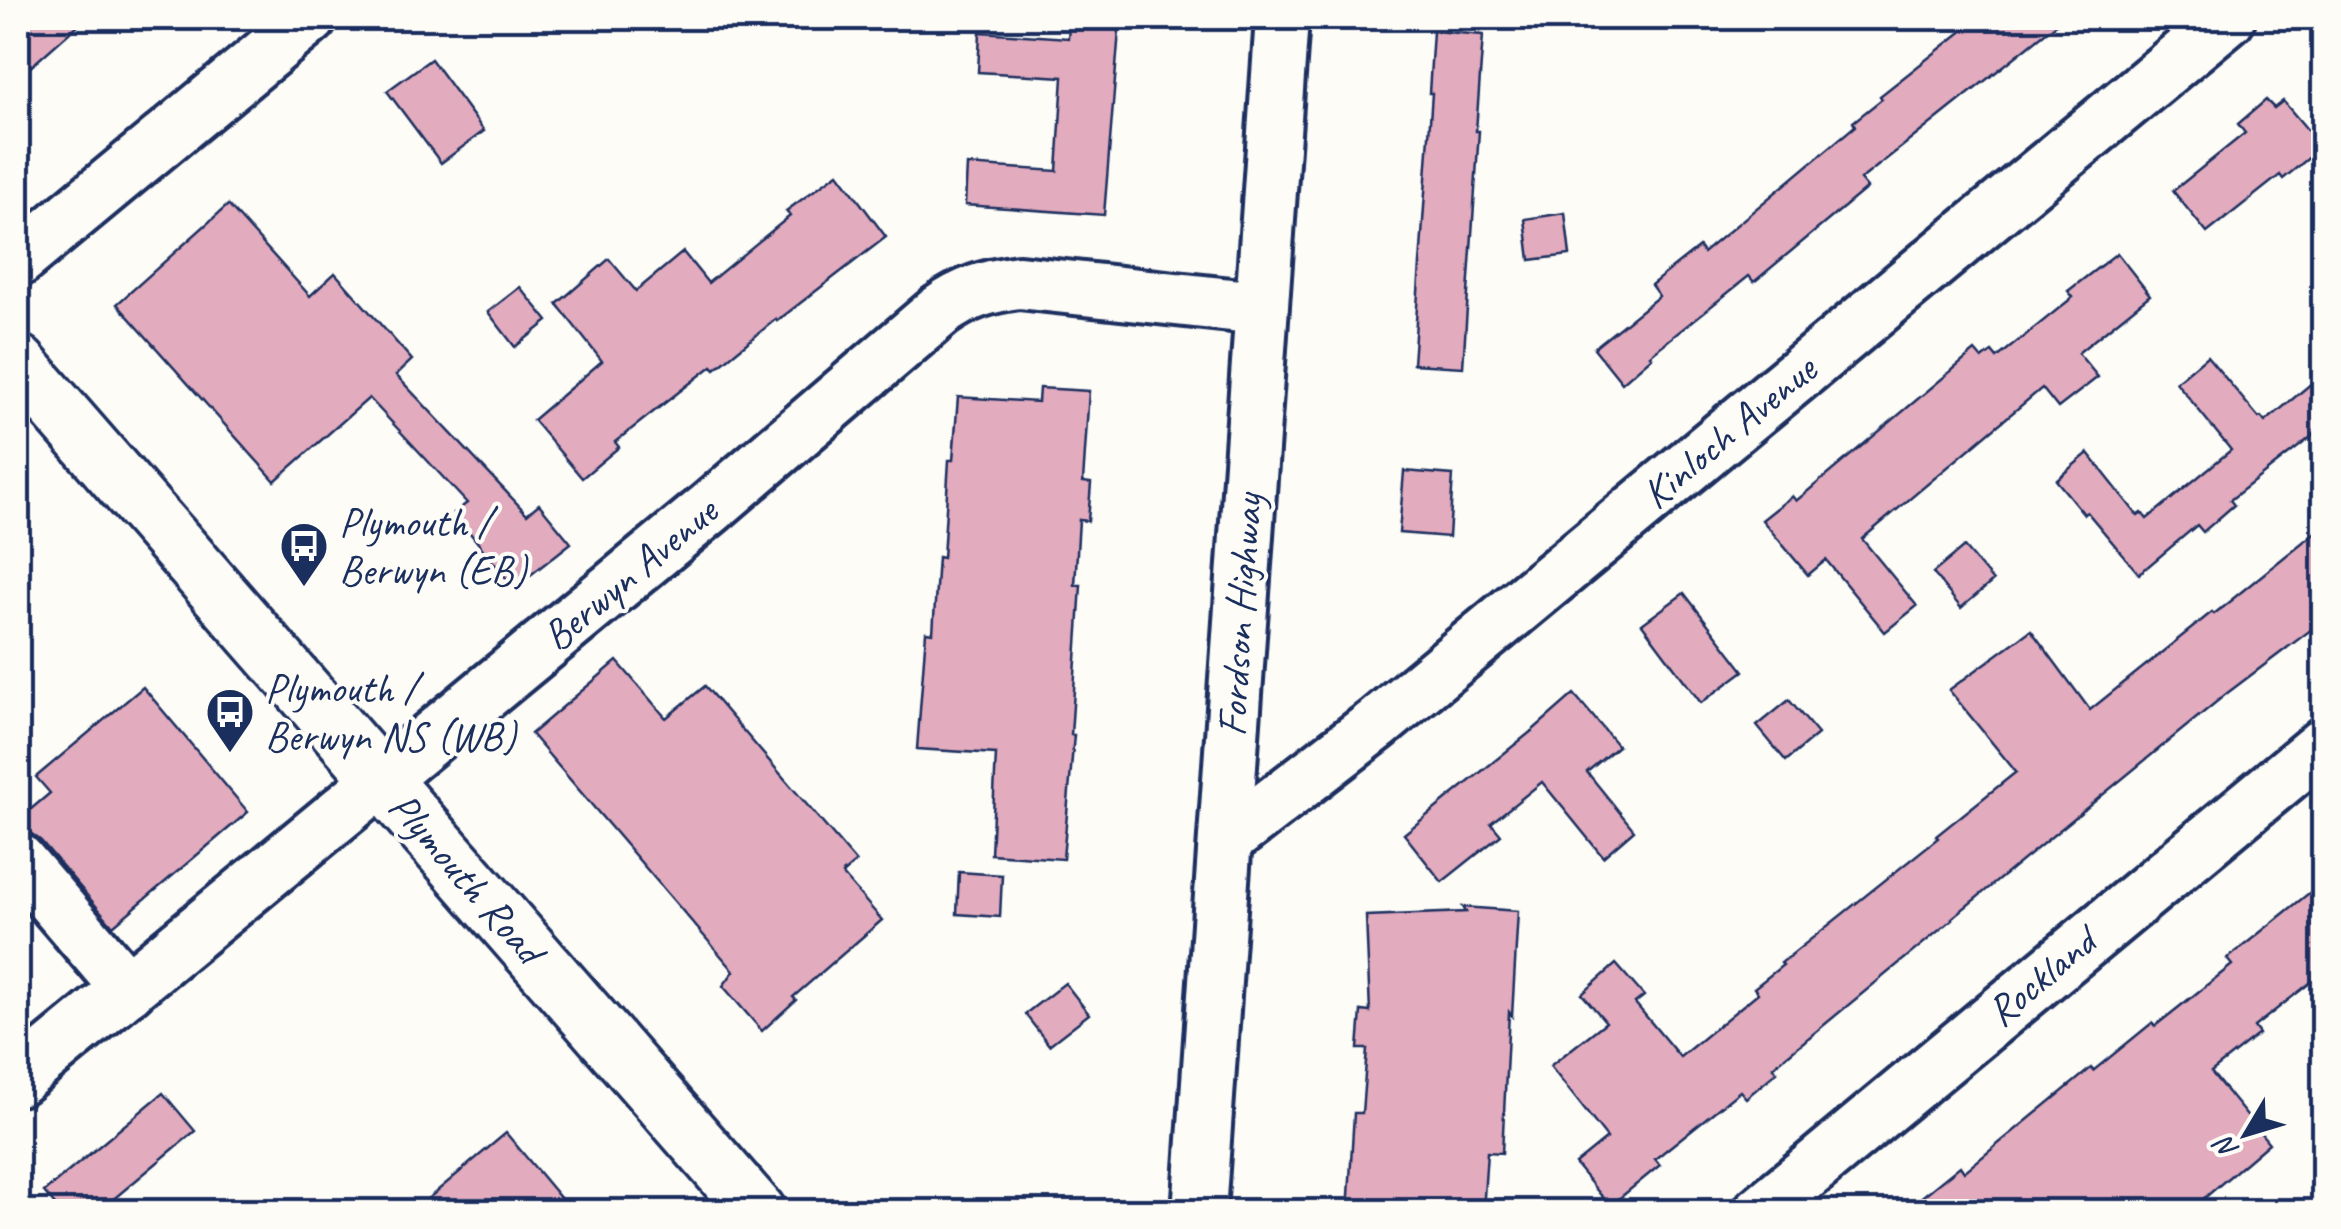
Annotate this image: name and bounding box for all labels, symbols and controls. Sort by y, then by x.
street label: Kinloch Avenue [1631,342,1829,520]
street label: Berwyn Avenue [532,484,730,663]
street label: Fordson Highway [1205,489,1275,738]
place label: Plymouth / Berwyn (EB) [339,496,529,597]
bus stop icon: Plymouth / Berwyn (EB) [278,520,330,588]
place label: Plymouth / Berwyn NS (WB) [265,662,518,763]
bus stop icon: Plymouth / Berwyn NS (WB) [204,686,256,754]
street label: Plymouth Road [377,781,559,979]
street label: Rockland [1975,912,2111,1038]
north arrow [2196,1084,2296,1184]
text: N [2205,1128,2246,1167]

